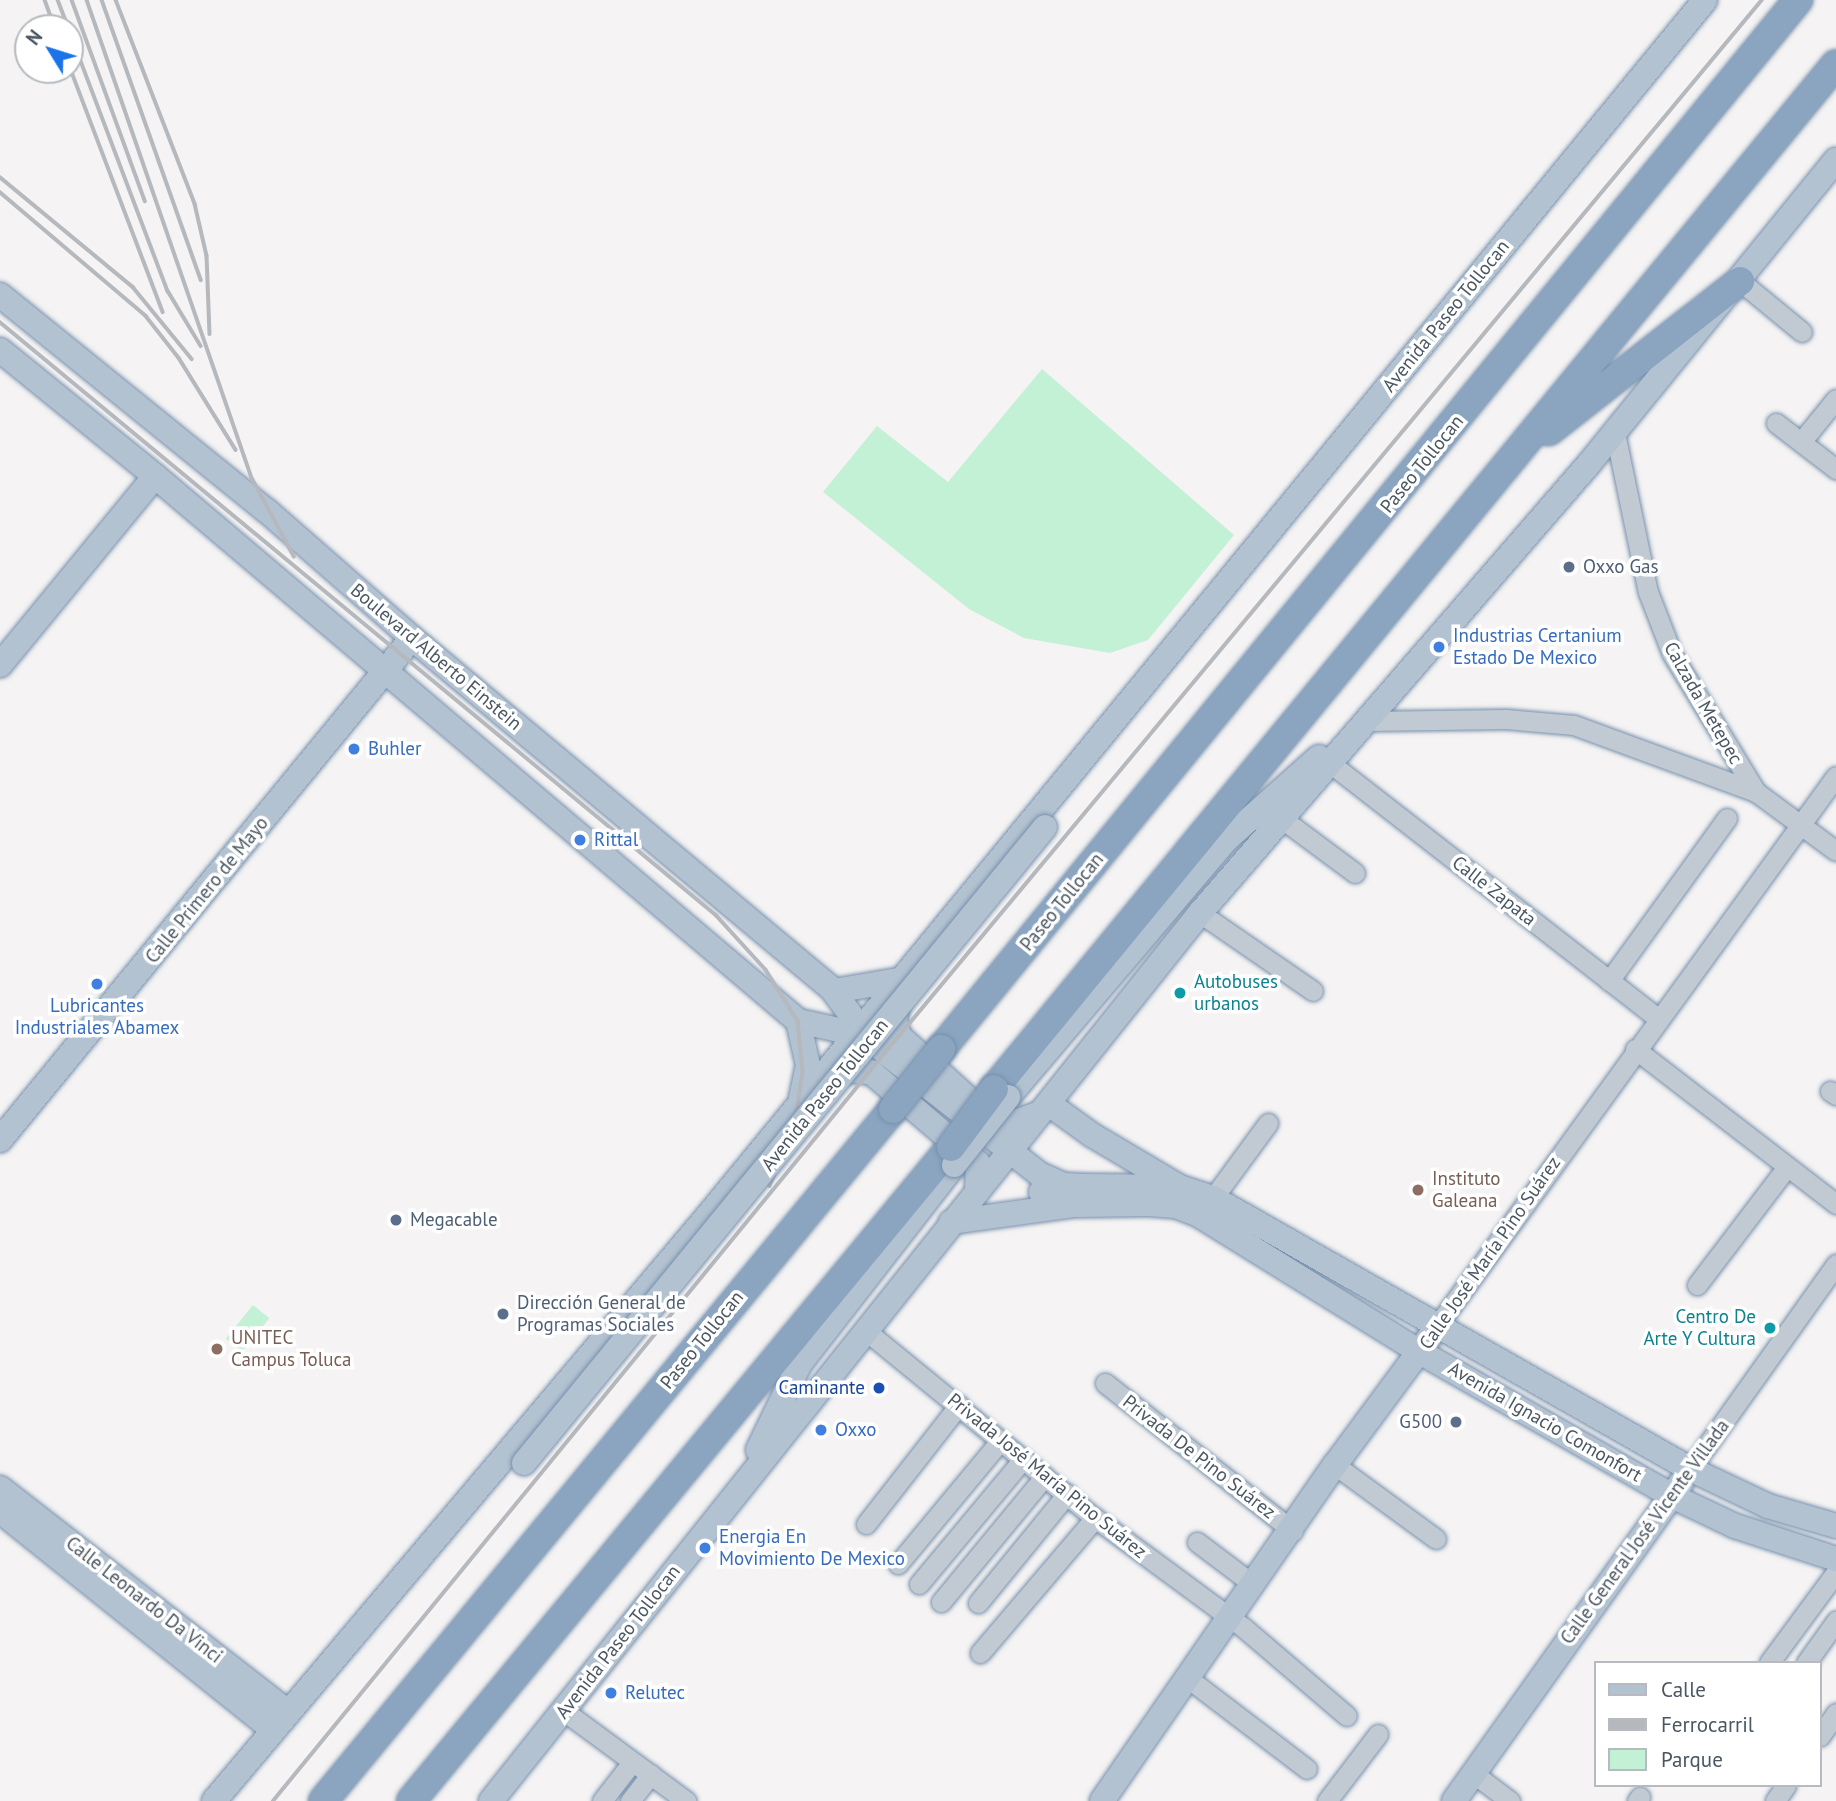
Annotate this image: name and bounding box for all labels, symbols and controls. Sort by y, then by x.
north arrow [14,14,84,84]
text: N [21,25,47,50]
street label: Avenida Paseo Tollocan [1378,235,1514,397]
street label: Paseo Tollocan [1375,410,1469,518]
place label: Oxxo Gas [1583,556,1659,578]
marker: Oxxo Gas [1561,559,1577,575]
street label: Boulevard Alberto Einstein [346,579,526,735]
place label: Industrias Certanium Estado De Mexico [1453,625,1622,669]
street label: Calzada Metepec [1659,638,1747,768]
marker: Industrias Certanium Estado De Mexico [1431,639,1447,655]
place label: Buhler [368,738,421,760]
marker: Buhler [346,741,362,757]
street label: Calle Primero de Mayo [141,812,273,968]
place label: Rittal [594,829,638,851]
marker: Rittal [572,832,588,848]
street label: Paseo Tollocan [1015,848,1109,956]
street label: Calle Zapata [1447,851,1541,931]
place label: Autobuses urbanos [1194,971,1278,1015]
marker: Lubricantes Industriales Abamex [89,976,105,992]
marker: Autobuses urbanos [1172,985,1188,1001]
place label: Lubricantes Industriales Abamex [14,995,180,1039]
street label: Avenida Paseo Tollocan [757,1014,893,1176]
street label: Calle José María Pino Suárez [1415,1152,1565,1354]
place label: Instituto Galeana [1432,1168,1501,1212]
marker: Instituto Galeana [1410,1182,1426,1198]
place label: Megacable [410,1209,498,1231]
marker: Megacable [388,1212,404,1228]
street label: Paseo Tollocan [655,1286,749,1394]
place label: Dirección General de Programas Sociales [517,1292,686,1336]
marker: Dirección General de Programas Sociales [495,1306,511,1322]
place label: Centro De Arte Y Cultura [1642,1306,1756,1350]
marker: Centro De Arte Y Cultura [1762,1320,1778,1336]
place label: UNITEC Campus Toluca [231,1327,352,1371]
marker: UNITEC Campus Toluca [209,1341,225,1357]
street label: Avenida Ignacio Comonfort [1444,1357,1646,1487]
place label: Caminante [778,1377,865,1399]
marker: Caminante [871,1380,887,1396]
street label: Privada José María Pino Suárez [943,1389,1151,1563]
street label: Privada De Pino Suárez [1118,1390,1280,1524]
place label: G500 [1399,1411,1442,1433]
marker: G500 [1448,1414,1464,1430]
street label: Calle General José Vicente Villada [1556,1415,1734,1649]
place label: Oxxo [835,1419,876,1441]
marker: Oxxo [813,1422,829,1438]
place label: Energia En Movimiento De Mexico [719,1526,905,1570]
street label: Calle Leonardo Da Vinci [61,1532,227,1668]
marker: Energia En Movimiento De Mexico [697,1540,713,1556]
street label: Avenida Paseo Tollocan [551,1560,685,1724]
legend [1594,1661,1822,1787]
text: Calle [1661,1676,1706,1703]
place label: Relutec [625,1682,685,1704]
marker: Relutec [603,1685,619,1701]
text: Ferrocarril [1661,1711,1754,1738]
text: Parque [1661,1746,1723,1773]

